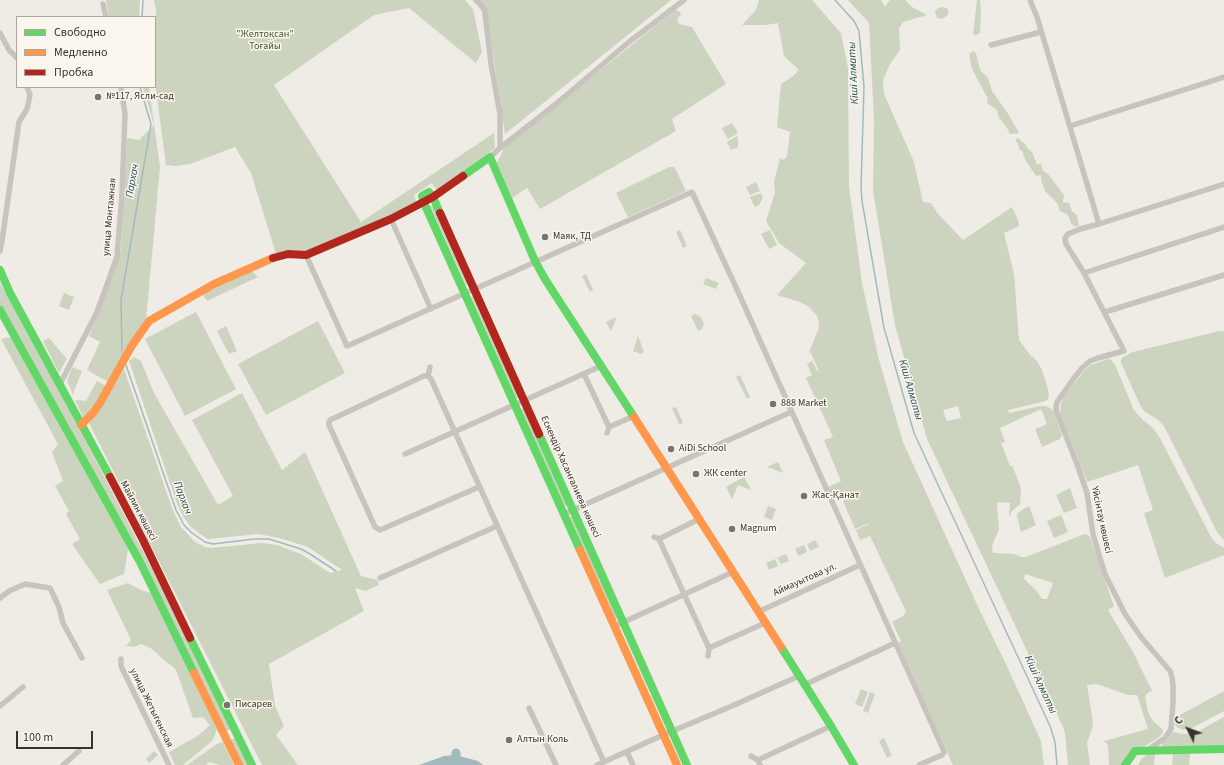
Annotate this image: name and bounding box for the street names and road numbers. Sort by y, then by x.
street label: улица Монтажная [101,177,119,257]
street label: Ескендір Хасанғалиева көшесі [538,414,602,540]
street label: Майлин көшесі [117,479,159,543]
street label: Үйсінтау көшесі [1088,485,1114,555]
street label: Аймауытова ул. [771,561,839,599]
street label: улица Жетыгенская [127,666,175,750]

